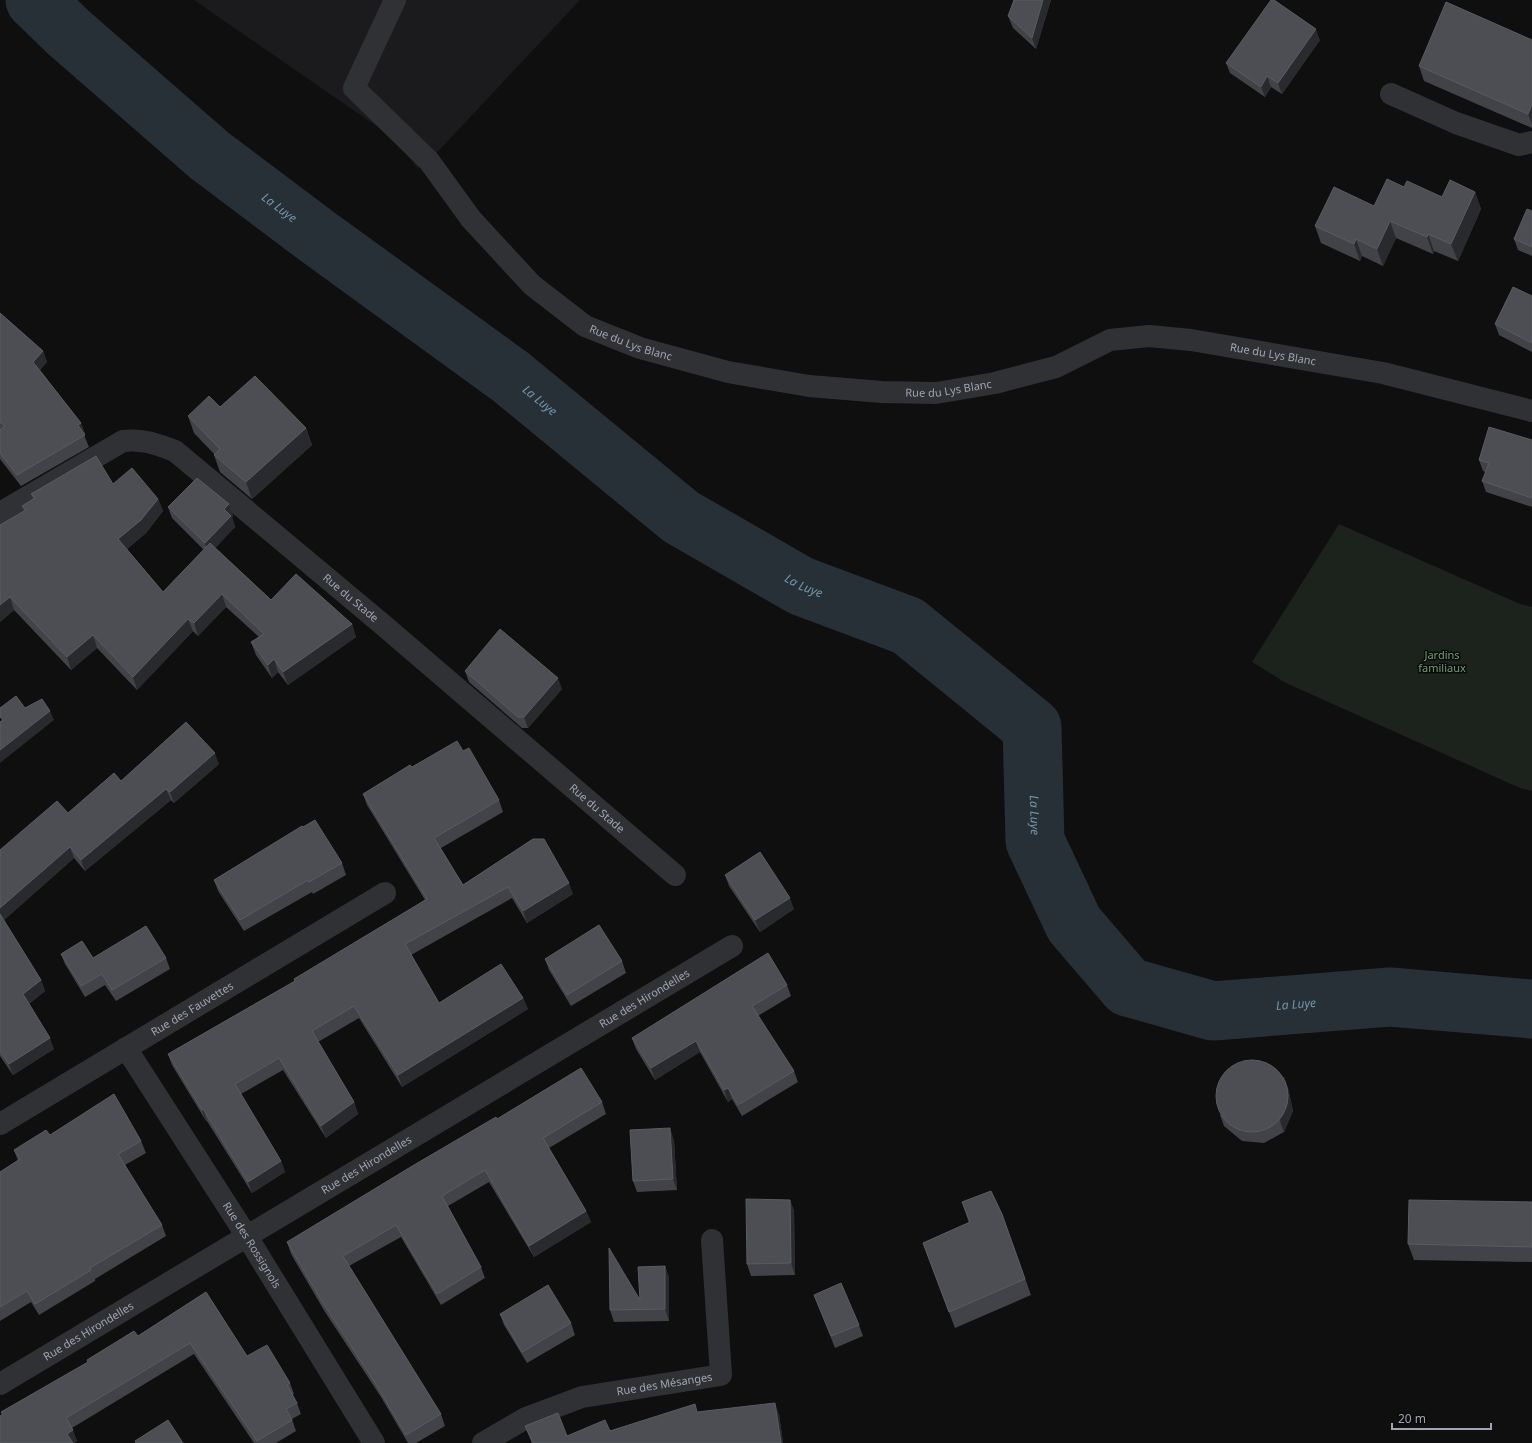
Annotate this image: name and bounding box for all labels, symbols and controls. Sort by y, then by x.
water label: La Luye [258,189,301,226]
street label: Rue du Lys Blanc [587,321,674,363]
street label: Rue du Lys Blanc [1229,339,1317,368]
street label: Rue du Lys Blanc [905,376,993,400]
water label: La Luye [519,381,561,419]
water label: La Luye [782,569,825,601]
street label: Rue du Stade [320,570,382,625]
park label: Jardins familiaux [1418,647,1466,675]
street label: Rue du Stade [567,780,628,836]
water label: La Luye [1026,795,1044,835]
street label: Rue des Hirondelles [596,965,692,1031]
street label: Rue des Fauvettes [148,978,236,1039]
water label: La Luye [1275,994,1317,1014]
street label: Rue des Hirondelles [318,1131,414,1197]
street label: Rue des Rossignols [220,1199,285,1291]
street label: Rue des Hirondelles [40,1298,136,1364]
street label: Rue des Mésanges [615,1368,713,1398]
scale bar [1392,1405,1491,1431]
text: 20 m [1398,1410,1426,1427]

